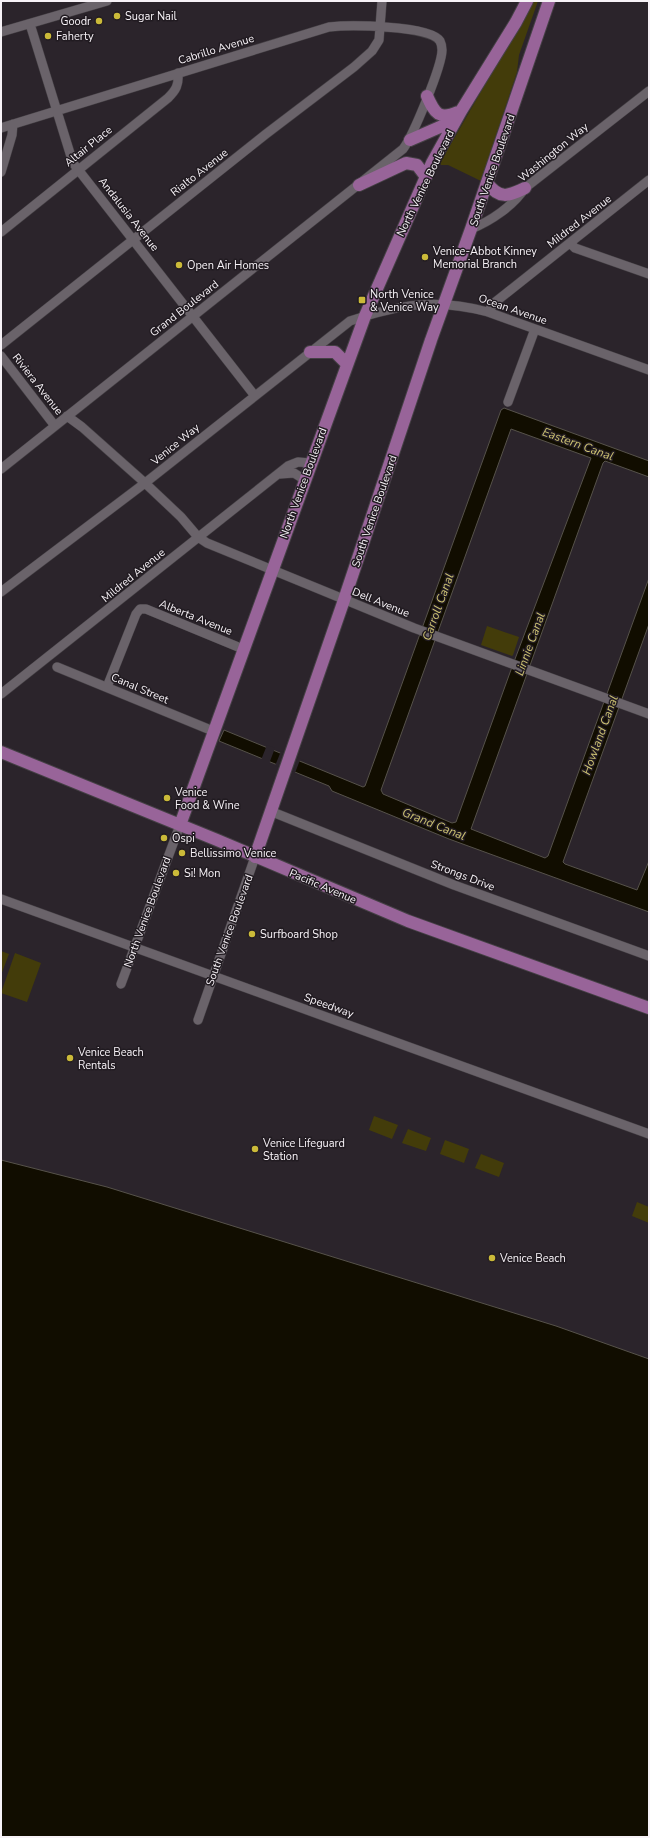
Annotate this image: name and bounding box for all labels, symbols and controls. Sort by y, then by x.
place label: Sugar Nail [125,9,177,24]
marker: Sugar Nail [112,11,122,21]
place label: Goodr [60,14,91,29]
marker: Goodr [94,16,104,26]
place label: Faherty [56,29,94,44]
marker: Faherty [43,31,53,41]
street label: Cabrillo Avenue [176,31,256,68]
street label: South Venice Boulevard [466,112,519,228]
street label: Washington Way [515,119,592,185]
street label: Altair Place [61,123,115,170]
street label: North Venice Boulevard [393,127,458,239]
street label: Rialto Avenue [167,145,231,200]
street label: Andalusia Avenue [95,174,162,254]
street label: Mildred Avenue [544,191,615,251]
place label: Venice-Abbot Kinney Memorial Branch [432,244,537,272]
marker: Venice-Abbot Kinney Memorial Branch [420,252,430,262]
place label: Open Air Homes [187,258,269,273]
marker: Open Air Homes [174,260,184,270]
street label: Grand Boulevard [147,277,222,340]
place label: North Venice & Venice Way [370,287,439,315]
street label: Ocean Avenue [477,291,549,328]
marker: North Venice & Venice Way [357,295,367,305]
street label: Riviera Avenue [9,351,66,418]
street label: Venice Way [147,420,203,469]
water label: Eastern Canal [540,424,616,464]
street label: North Venice Boulevard [276,426,331,541]
street label: South Venice Boulevard [348,453,401,569]
street label: Mildred Avenue [98,545,168,606]
water label: Carroll Canal [418,571,458,643]
street label: Dell Avenue [350,584,412,621]
street label: Alberta Avenue [157,596,235,639]
water label: Linnie Canal [511,610,549,678]
street label: Canal Street [109,670,171,707]
water label: Howland Canal [578,693,622,777]
place label: Venice Food & Wine [174,785,240,813]
marker: Venice Food & Wine [162,793,172,803]
water label: Grand Canal [400,804,469,844]
place label: Ospi [172,831,195,846]
marker: Ospi [159,833,169,843]
place label: Bellissimo Venice [190,846,276,861]
marker: Bellissimo Venice [177,848,187,858]
street label: North Venice Boulevard [120,855,175,970]
street label: Strongs Drive [429,856,497,895]
place label: Si! Mon [184,866,220,881]
street label: Pacific Avenue [287,866,359,907]
marker: Si! Mon [171,868,181,878]
street label: South Venice Boulevard [202,872,257,988]
place label: Surfboard Shop [260,927,338,942]
marker: Surfboard Shop [247,929,257,939]
street label: Speedway [302,990,356,1022]
place label: Venice Beach Rentals [77,1045,144,1073]
marker: Venice Beach Rentals [65,1053,75,1063]
place label: Venice Lifeguard Station [262,1136,345,1164]
marker: Venice Lifeguard Station [250,1144,260,1154]
place label: Venice Beach [499,1251,566,1266]
marker: Venice Beach [487,1253,497,1263]

